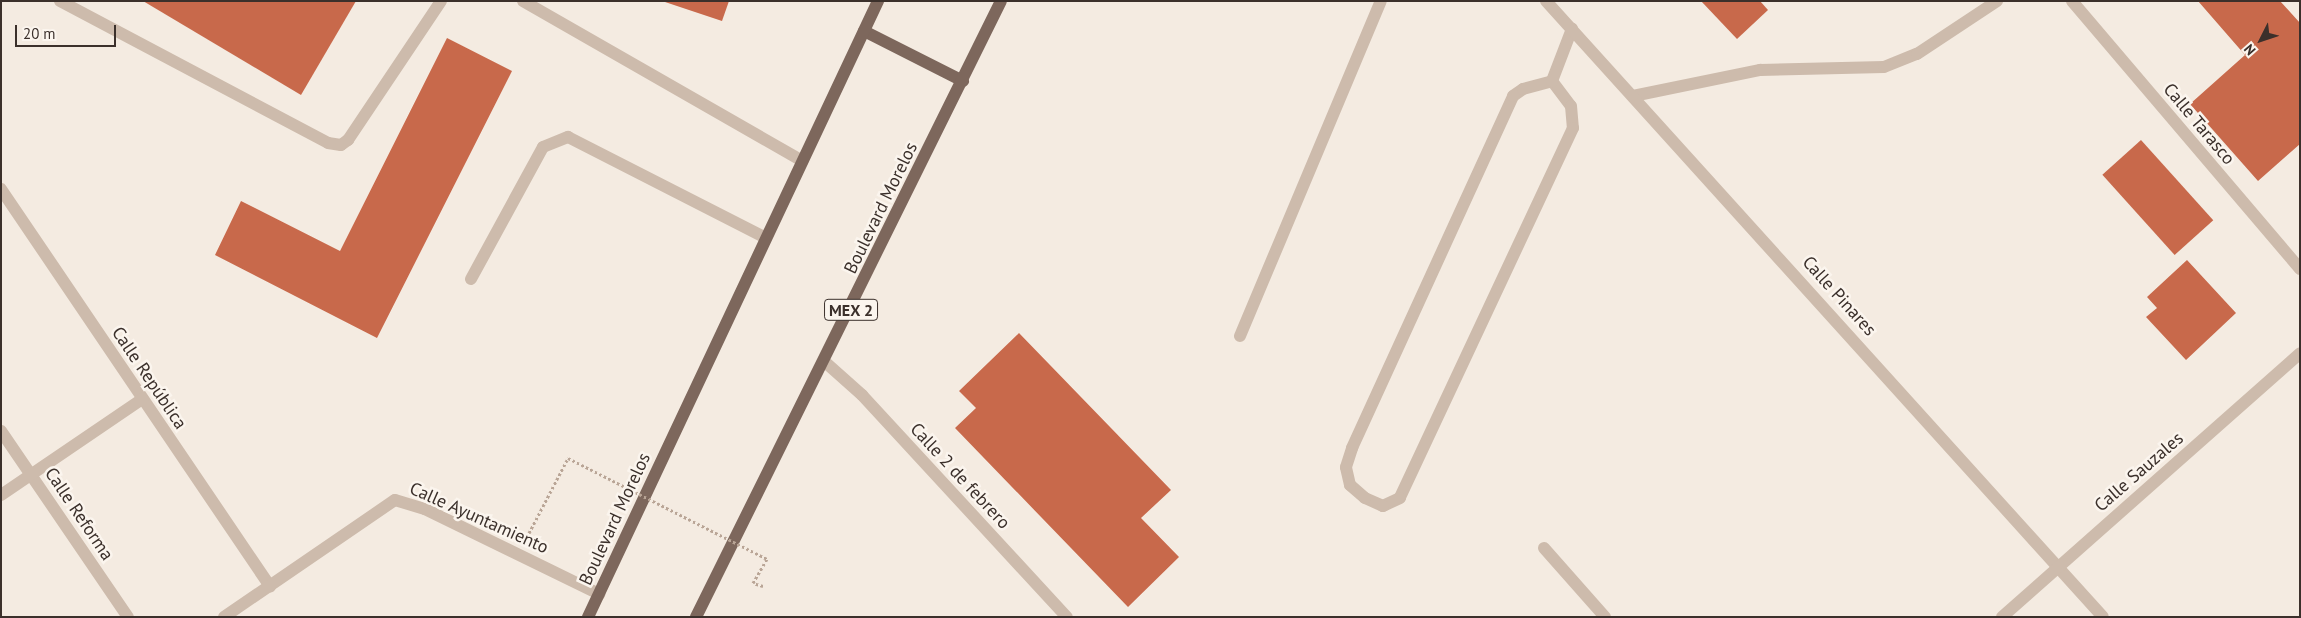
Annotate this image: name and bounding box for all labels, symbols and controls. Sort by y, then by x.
scale bar [18,15,119,47]
north arrow [2236,15,2286,65]
text: 20 m [23,24,56,43]
text: N [2240,40,2259,59]
street label: Calle Tarasco [2158,79,2240,169]
street label: Boulevard Morelos [840,139,922,277]
street label: Calle Pinares [1798,252,1880,340]
road number: MEX 2 [824,296,878,324]
street label: Calle República [107,323,191,433]
street label: Calle 2 de febrero [905,419,1015,533]
street label: Calle Sauzales [2090,428,2188,516]
street label: Boulevard Morelos [575,449,655,589]
street label: Calle Reforma [40,464,118,564]
street label: Calle Ayuntamiento [406,478,552,558]

